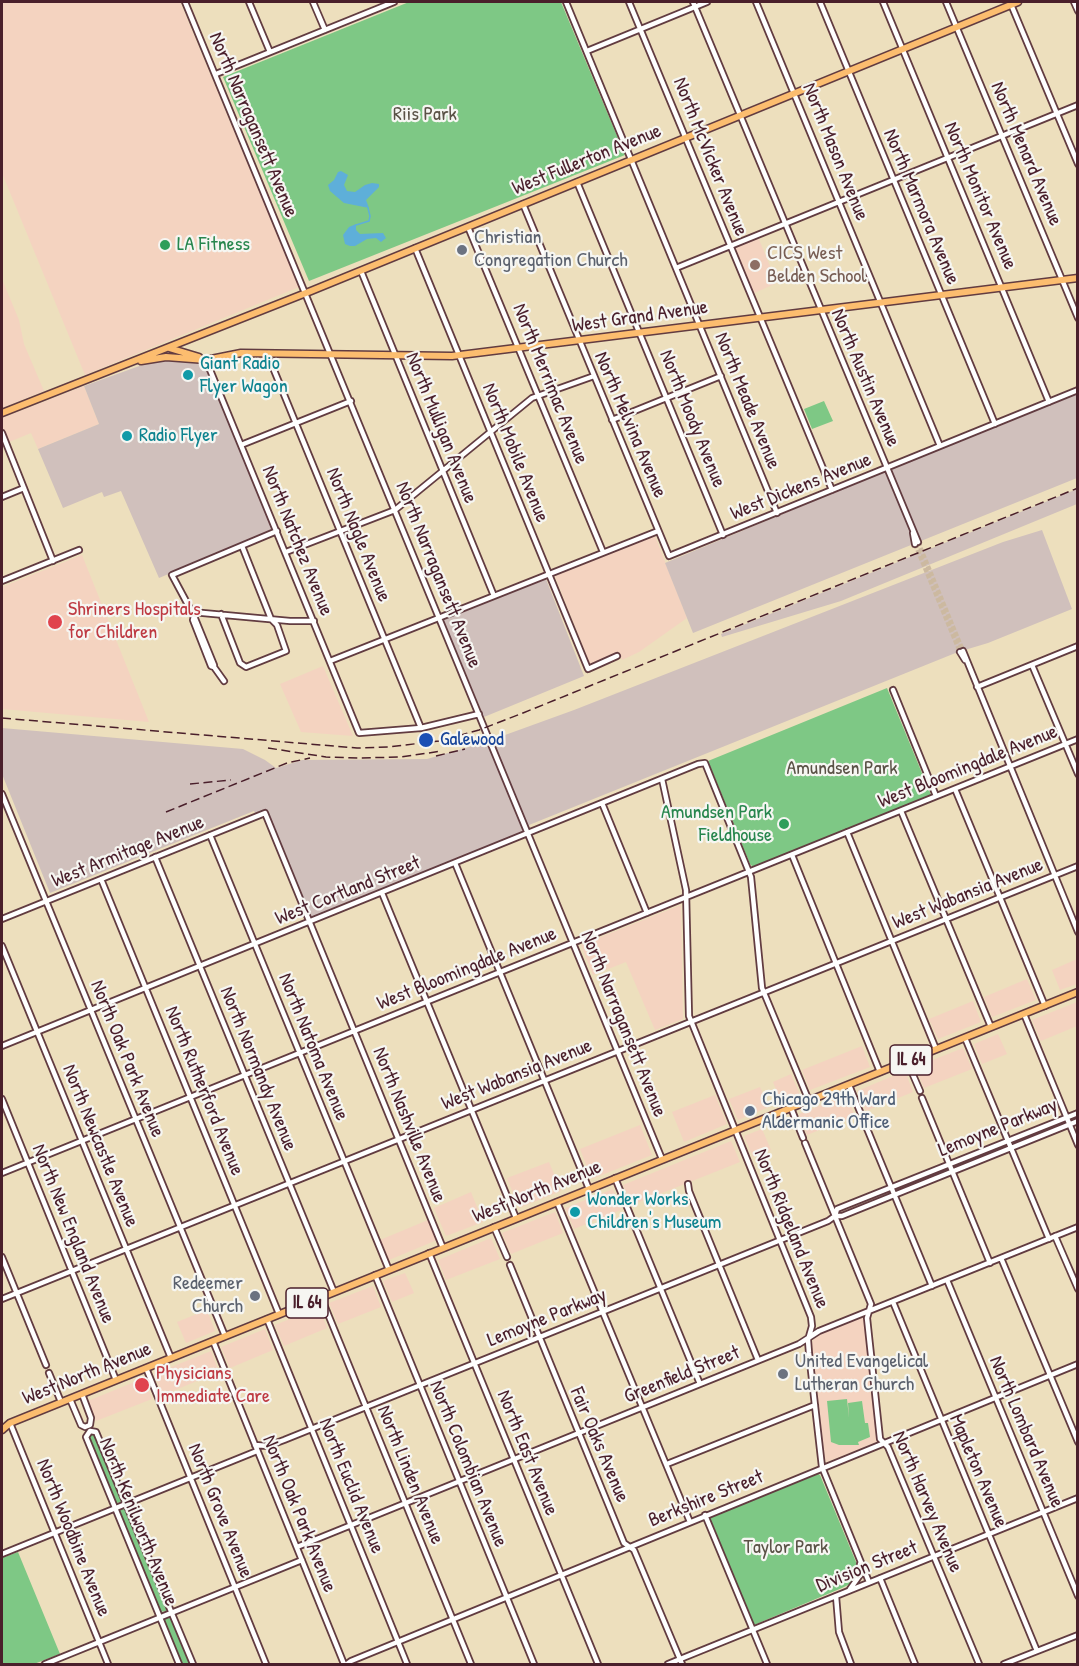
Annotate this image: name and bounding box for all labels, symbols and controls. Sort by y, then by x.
street label: North Narragansett Avenue [203,29,303,221]
street label: North McVicker Avenue [667,74,753,240]
street label: North Menard Avenue [985,79,1067,229]
street label: North Mason Avenue [797,80,873,224]
park label: Riis Park [393,103,457,127]
street label: West Fullerton Avenue [509,119,665,201]
street label: North Monitor Avenue [938,119,1022,273]
street label: North Marmora Avenue [877,126,965,288]
place label: Christian Congregation Church [474,226,628,273]
place label: LA Fitness [177,233,250,257]
marker: LA Fitness [158,238,172,252]
place label: CICS West Belden School [767,242,867,289]
marker: Christian Congregation Church [455,243,469,257]
marker: CICS West Belden School [748,258,762,272]
street label: West Grand Avenue [571,296,709,338]
street label: North Merrimac Avenue [507,300,593,468]
street label: North Austin Avenue [825,305,905,451]
street label: North Meade Avenue [709,329,785,473]
street label: North Moody Avenue [654,347,730,491]
street label: North Melvina Avenue [588,348,672,502]
street label: North Mulligan Avenue [400,349,482,507]
place label: Giant Radio Flyer Wagon [200,352,288,399]
marker: Giant Radio Flyer Wagon [181,368,195,382]
street label: North Mobile Avenue [476,380,554,526]
place label: Radio Flyer [139,424,218,448]
marker: Radio Flyer [120,429,134,443]
street label: West Dickens Avenue [727,448,875,526]
street label: North Natchez Avenue [256,462,338,620]
street label: North Nagle Avenue [320,465,396,605]
street label: North Narragansett Avenue [390,478,486,672]
place label: Shriners Hospitals for Children [68,598,201,645]
marker: Shriners Hospitals for Children [46,613,64,631]
street label: West Bloomingdale Avenue [875,720,1061,814]
place label: Galewood [440,728,504,752]
marker: Galewood [417,731,435,749]
park label: Amundsen Park [787,757,897,781]
place label: Amundsen Park Fieldhouse [661,801,772,848]
street label: West Armitage Avenue [48,811,208,893]
marker: Amundsen Park Fieldhouse [777,817,791,831]
street label: West Cortland Street [272,851,424,931]
street label: West Wabansia Avenue [889,853,1047,935]
street label: West Bloomingdale Avenue [374,922,560,1016]
street label: North Narragansett Avenue [575,927,671,1121]
street label: North Natoma Avenue [273,970,353,1124]
street label: North Oak Park Avenue [85,977,169,1141]
street label: North Normandy Avenue [214,983,302,1155]
street label: North Rutherford Avenue [159,1003,249,1179]
street label: West Wabansia Avenue [438,1034,596,1116]
street label: North Nashville Avenue [367,1044,451,1206]
road number: IL 64 [890,1045,932,1075]
street label: North Newcastle Avenue [56,1061,144,1231]
place label: Chicago 29th Ward Aldermanic Office [762,1088,895,1135]
street label: Lemoyne Parkway [935,1093,1061,1163]
marker: Chicago 29th Ward Aldermanic Office [743,1104,757,1118]
street label: North New England Avenue [26,1141,120,1327]
street label: North Ridgeland Avenue [748,1146,834,1312]
street label: West North Avenue [469,1155,605,1229]
place label: Wonder Works Children's Museum [587,1188,721,1235]
marker: Wonder Works Children's Museum [568,1205,582,1219]
place label: Redeemer Church [173,1272,243,1319]
street label: Lemoyne Parkway [484,1283,610,1353]
road number: IL 64 [286,1288,328,1318]
marker: Redeemer Church [248,1289,262,1303]
street label: West North Avenue [19,1337,155,1411]
street label: Greenfield Street [621,1341,743,1409]
place label: United Evangelical Lutheran Church [795,1350,928,1397]
street label: North Lombard Avenue [983,1353,1069,1511]
place label: Physicians Immediate Care [156,1362,270,1409]
marker: United Evangelical Lutheran Church [776,1367,790,1381]
marker: Physicians Immediate Care [133,1376,151,1394]
street label: North Colombian Avenue [424,1377,512,1551]
street label: Fair Oaks Avenue [564,1384,634,1506]
street label: North East Avenue [491,1387,563,1519]
street label: North Linden Avenue [371,1402,449,1548]
street label: Mapleton Avenue [943,1411,1013,1531]
street label: North Euclid Avenue [313,1415,389,1557]
street label: North Harvey Avenue [886,1428,968,1576]
street label: North Oak Park Avenue [257,1432,341,1596]
street label: North Kenilworth Avenue [93,1434,183,1610]
street label: North Grove Avenue [182,1440,258,1582]
street label: North Woodbine Avenue [30,1456,116,1620]
street label: Berkshire Street [645,1465,767,1533]
park label: Taylor Park [744,1536,828,1560]
street label: Division Street [813,1536,921,1598]

